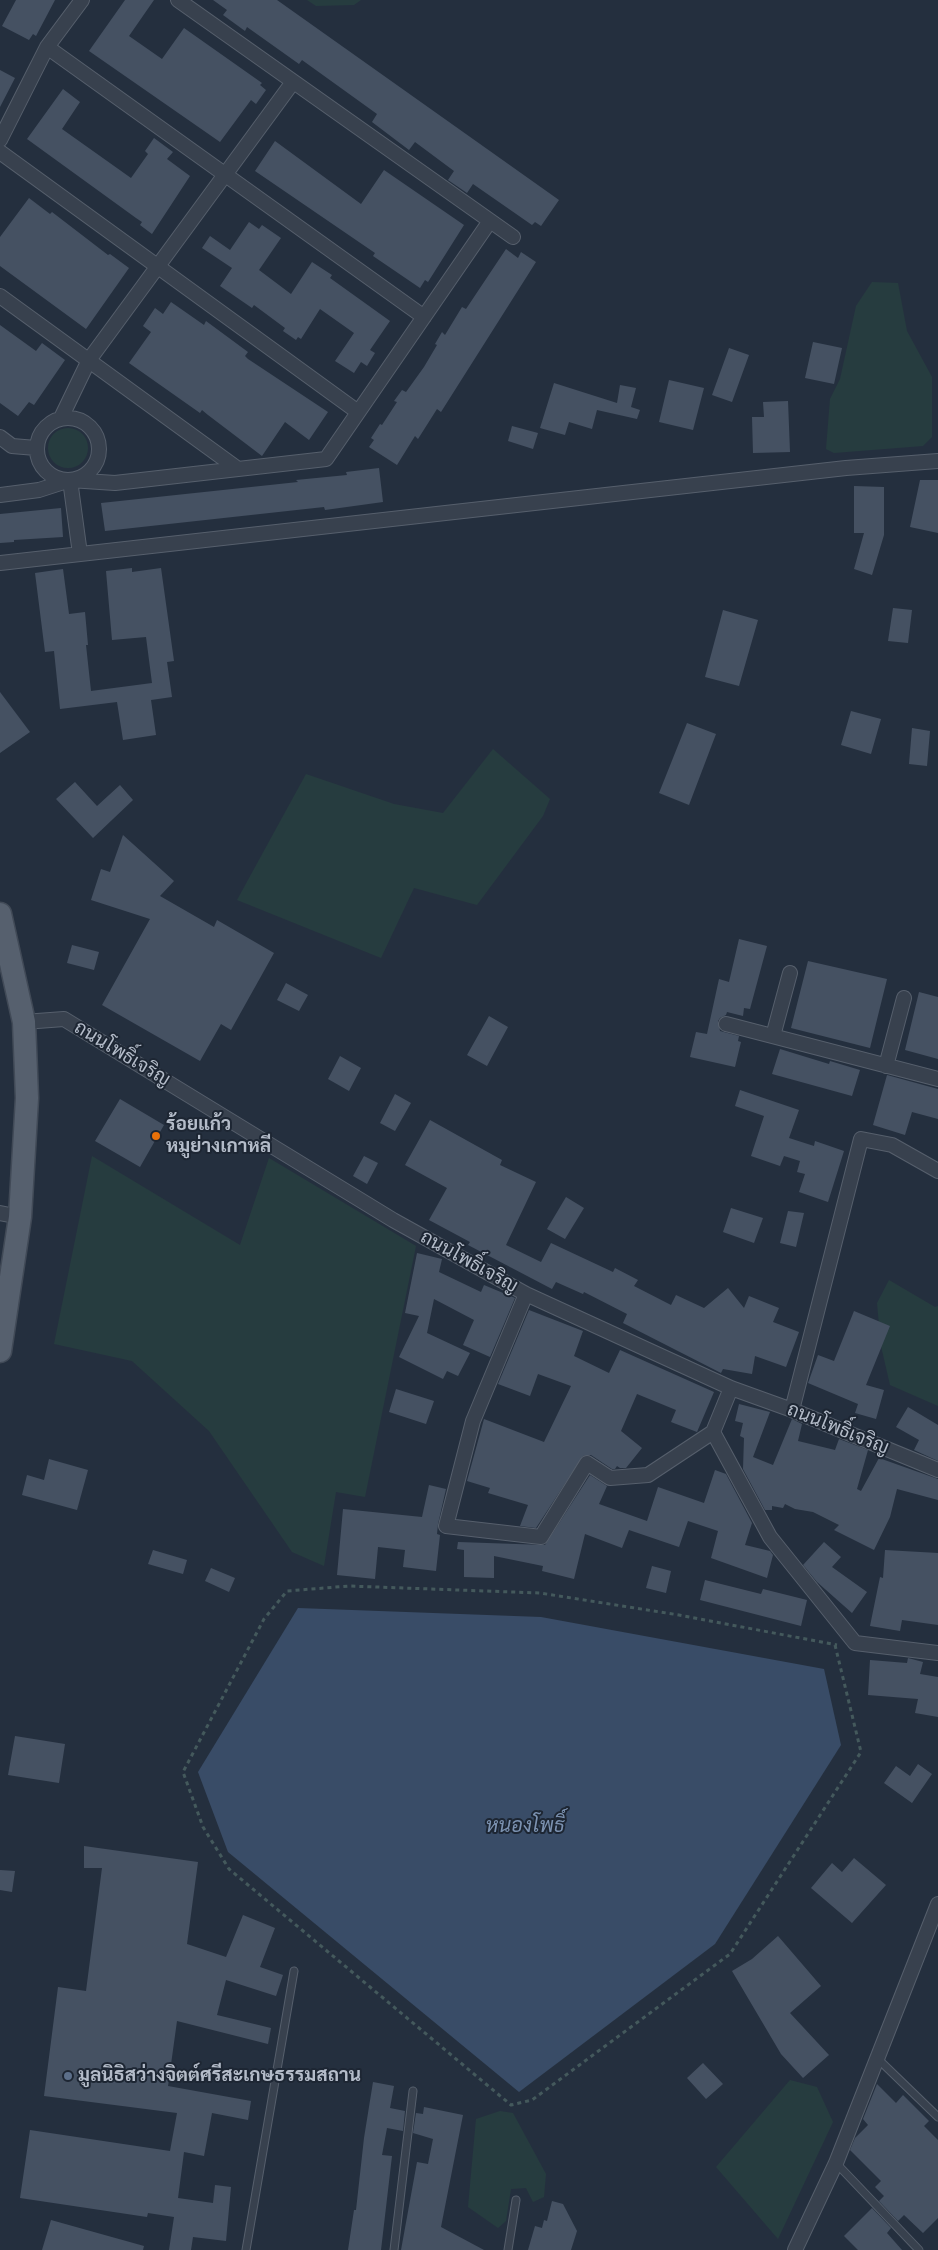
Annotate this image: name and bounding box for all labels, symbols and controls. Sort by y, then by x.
street label: ถนนโพธิ์เจริญ [70,1016,174,1092]
place label: ร้อยแก้ว หมูย่างเกาหลี [166,1114,271,1158]
marker: ร้อยแก้ว หมูย่างเกาหลี [150,1130,162,1142]
street label: ถนนโพธิ์เจริญ [416,1226,522,1298]
street label: ถนนโพธิ์เจริญ [784,1398,892,1460]
water label: หนองโพธิ์ [485,1814,565,1838]
place label: มูลนิธิสว่างจิตต์ศรีสะเกษธรรมสถาน [78,2065,361,2087]
marker: มูลนิธิสว่างจิตต์ศรีสะเกษธรรมสถาน [62,2070,74,2082]

